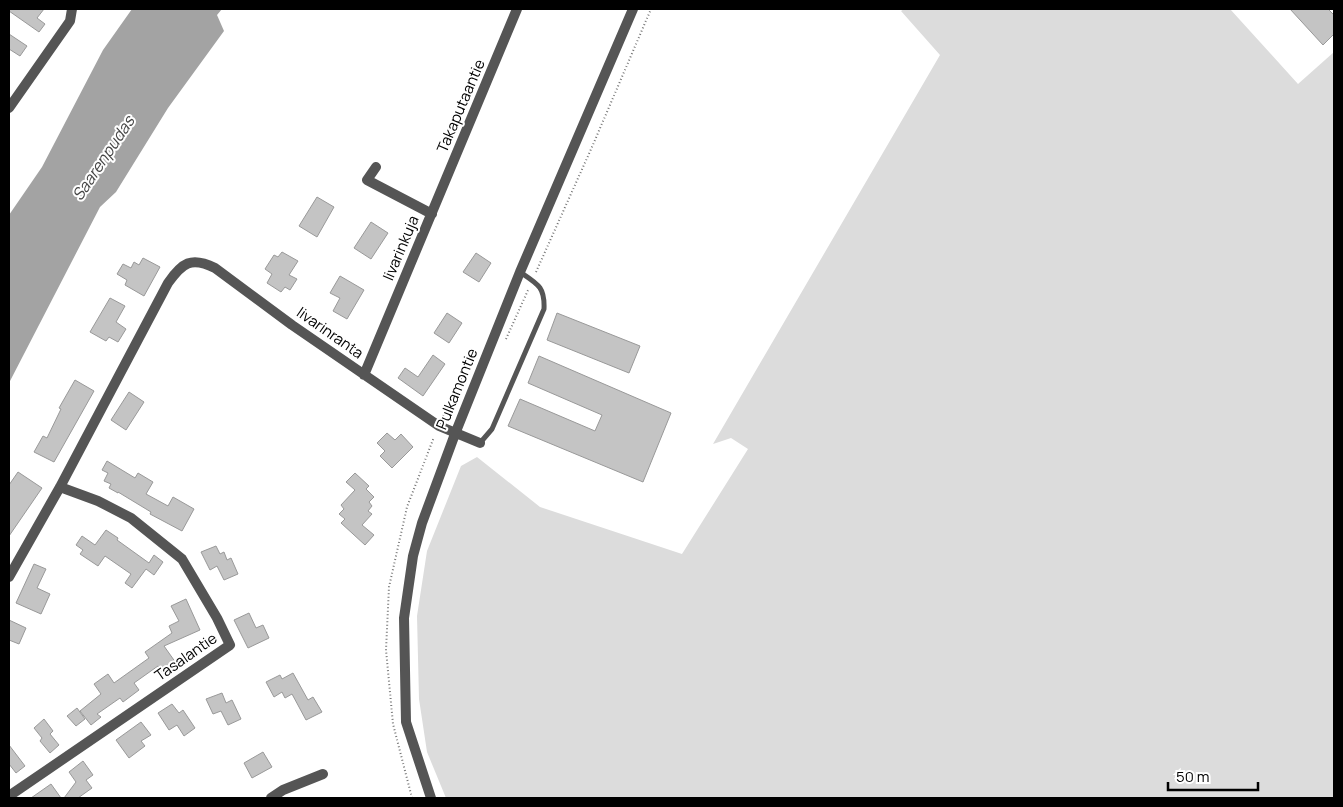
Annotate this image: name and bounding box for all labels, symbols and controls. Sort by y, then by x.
street label: Takaputaantie [431,56,490,156]
water label: Saarenpudas [67,110,140,205]
street label: Iivarinkuja [377,212,424,284]
street label: Iivarinranta [293,302,368,363]
street label: Pulkamontie [431,345,482,433]
street label: Tasalantie [150,627,221,686]
scale bar [1168,760,1258,792]
text: 50 m [1176,766,1210,787]

